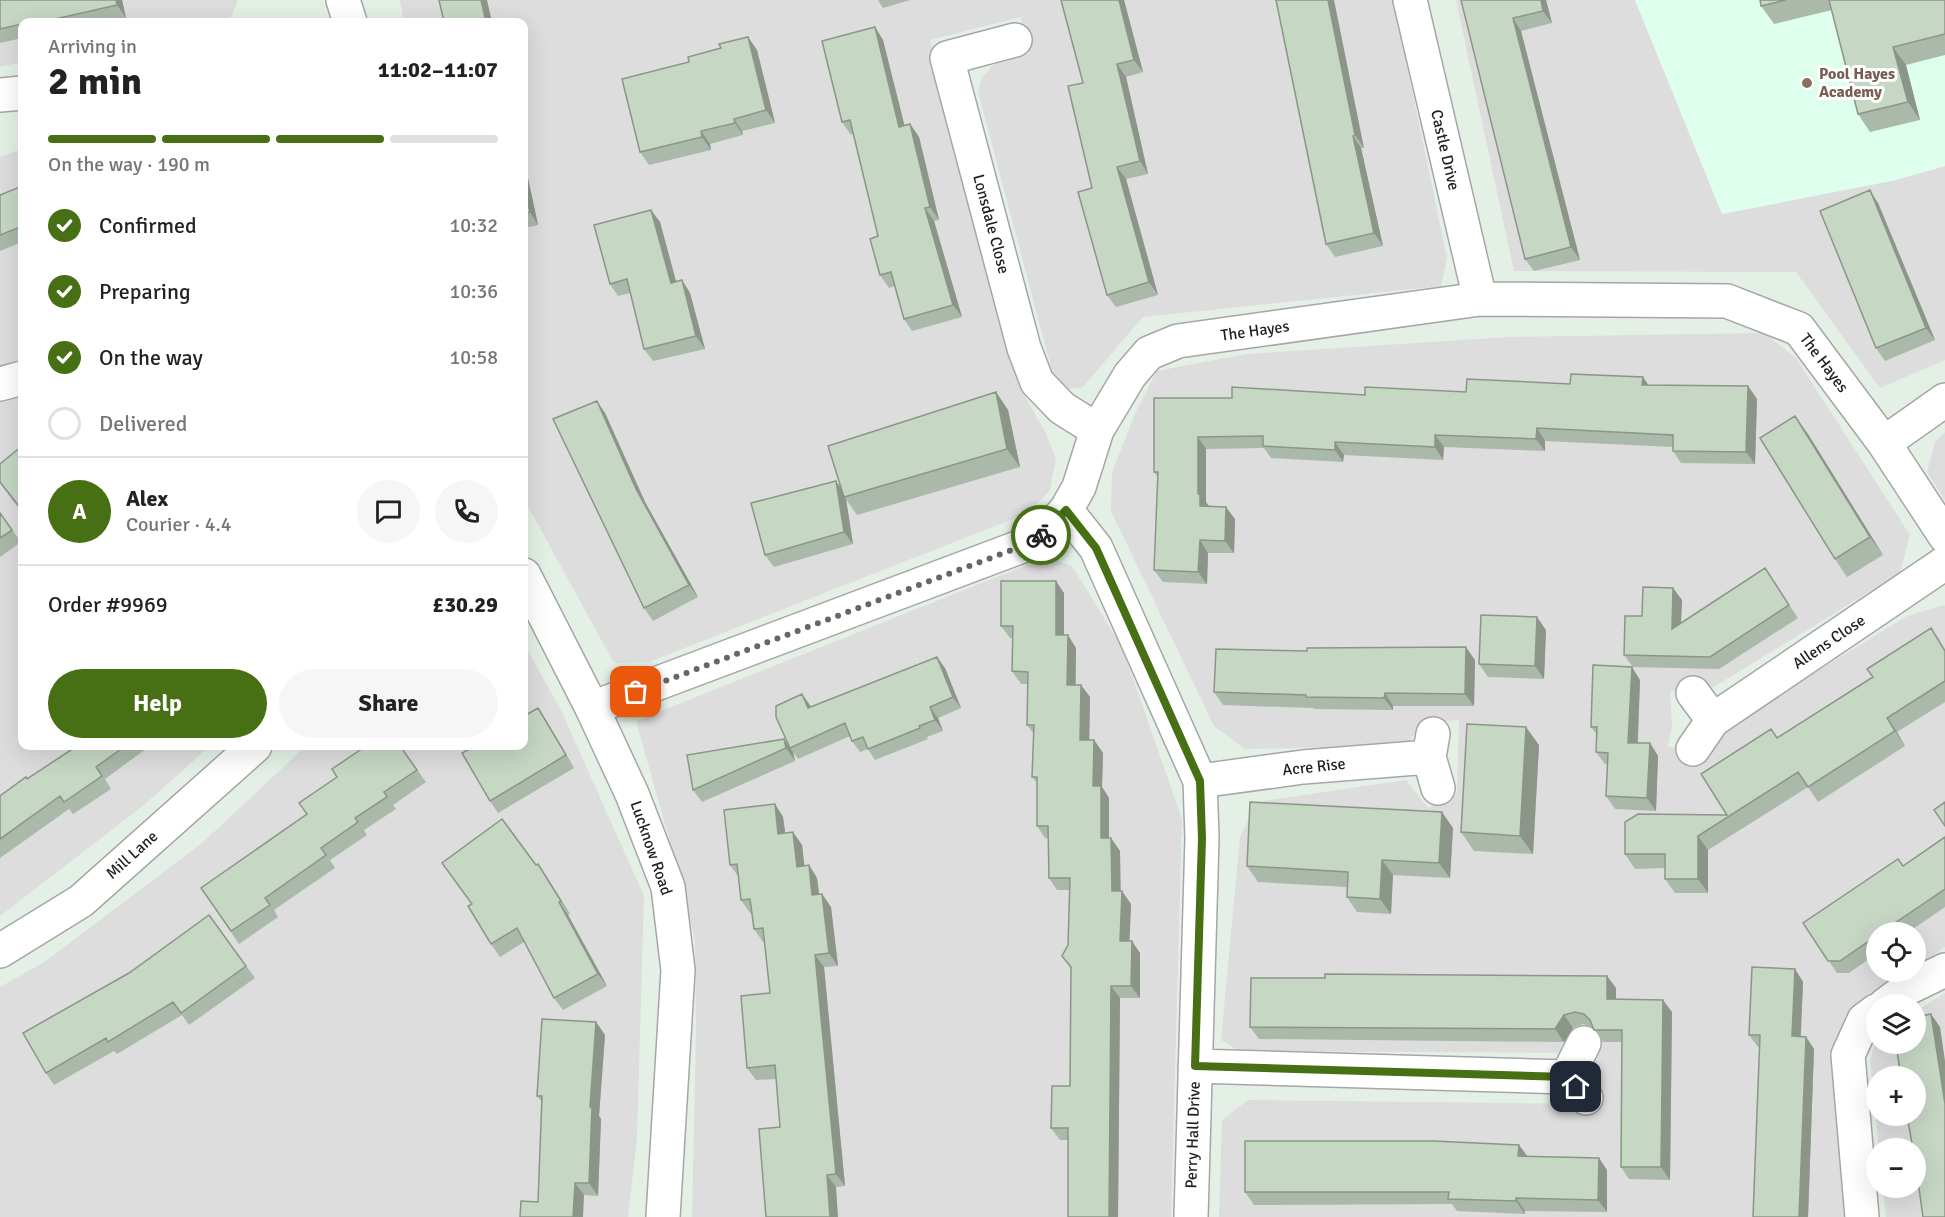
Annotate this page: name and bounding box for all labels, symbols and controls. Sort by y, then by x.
text: Arriving in [48,34,137,59]
text: 11:02–11:07 [378,56,498,83]
text: 2 min [48,57,142,105]
place label: Pool Hayes Academy [1819,64,1895,102]
marker: Pool Hayes Academy [1800,76,1814,90]
street label: Castle Drive [1426,108,1464,192]
text: On the way · 190 m [48,152,210,177]
street label: Lonsdale Close [968,172,1014,276]
icon: check [48,209,81,242]
text: Confirmed [99,212,197,239]
text: 10:32 [449,213,498,238]
icon: check [48,275,81,308]
text: Preparing [99,278,191,305]
text: 10:36 [449,279,498,304]
street label: The Hayes [1219,316,1291,346]
street label: The Hayes [1795,329,1853,397]
icon: check [48,341,81,374]
text: On the way [99,344,203,371]
text: 10:58 [449,345,498,370]
text: Delivered [99,410,187,437]
button: chat [357,480,420,543]
button: phone [435,480,498,543]
text: Alex [126,485,168,512]
text: A [72,498,87,525]
courier [1011,505,1071,565]
text: Courier · 4.4 [126,512,232,537]
icon: bike [1025,519,1058,552]
text: Order #9969 [48,591,168,618]
text: £30.29 [432,591,498,618]
street label: Allens Close [1789,610,1869,674]
pin [610,666,661,717]
button: Help [48,669,267,738]
button: Share [279,669,498,738]
icon: bag [619,675,652,708]
street label: Acre Rise [1281,754,1347,780]
street label: Lucknow Road [626,798,676,898]
street label: Mill Lane [102,826,162,884]
map controls [1866,922,1926,1198]
button: locate [1866,922,1926,982]
button: layers [1866,994,1926,1054]
pin [1550,1061,1601,1112]
button: + [1866,1066,1926,1126]
icon: home [1559,1070,1592,1103]
street label: Perry Hall Drive [1181,1081,1205,1189]
button: − [1866,1138,1926,1198]

